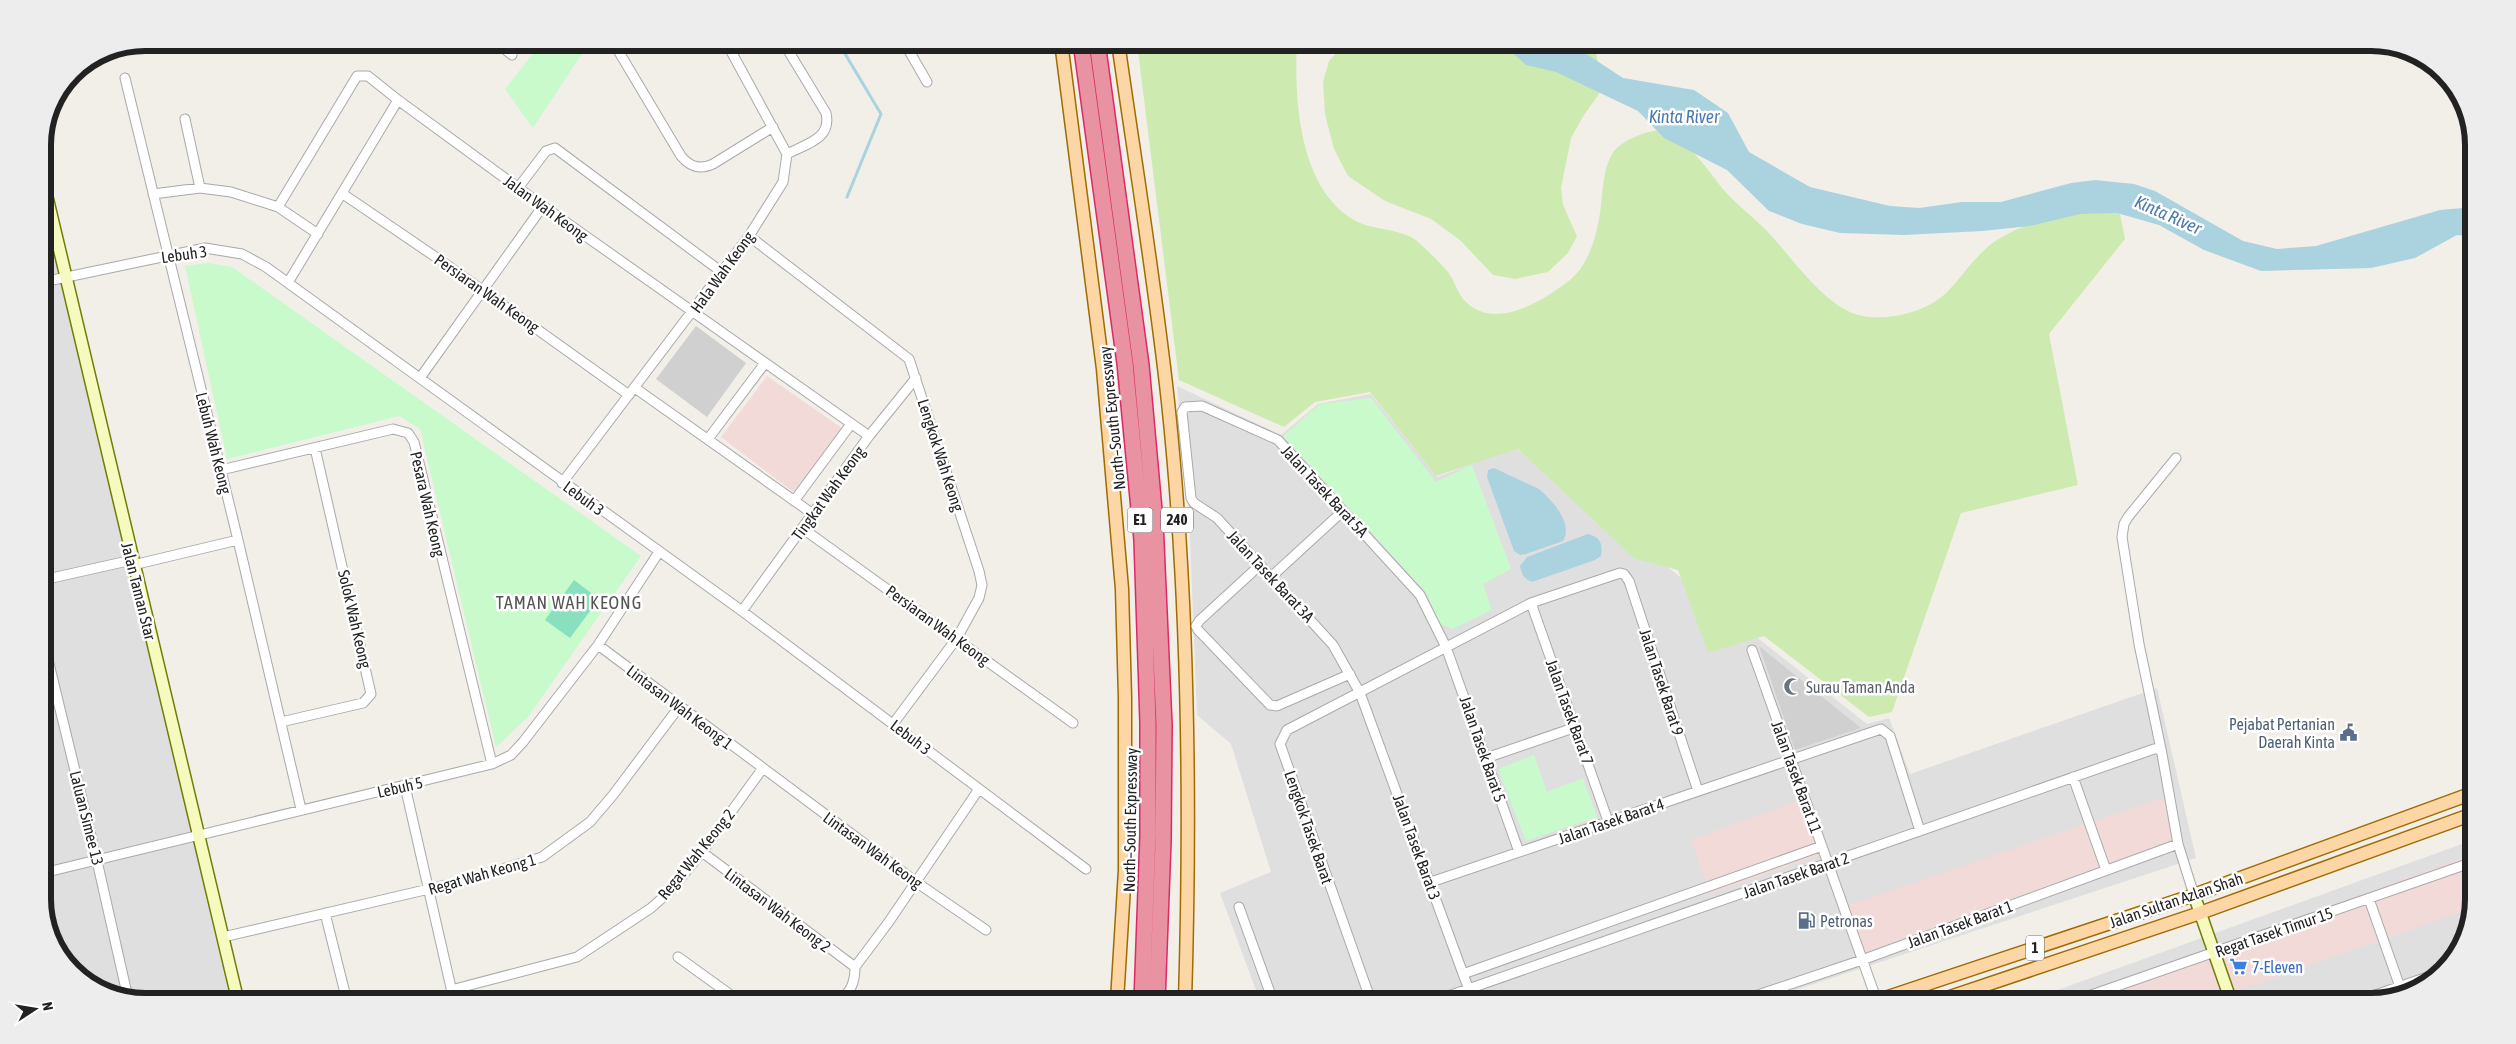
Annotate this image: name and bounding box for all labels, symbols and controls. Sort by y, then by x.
water label: Kinta River [1649,106,1720,127]
street label: Jalan Wah Keong [500,171,592,245]
water label: Kinta River [2132,191,2205,239]
street label: Hala Wah Keong [687,228,758,317]
street label: Lebuh 3 [160,242,208,266]
street label: Persiaran Wah Keong [431,250,543,337]
street label: North–South Expressway [1095,345,1129,491]
street label: Lebuh Wah Keong [192,390,235,496]
street label: Lengkok Wah Keong [913,397,968,514]
street label: Jalan Tasek Barat 5A [1278,441,1372,541]
street label: Tingkat Wah Keong [788,442,869,544]
street label: Pesara Wah Keong [406,450,449,559]
street label: Lebuh 3 [560,477,608,519]
road number: E1 [1128,508,1152,532]
road number: 240 [1161,508,1193,532]
street label: Jalan Tasek Barat 3A [1224,526,1318,626]
street label: Jalan Taman Star [118,540,160,642]
street label: Solok Wah Keong [334,568,375,670]
street label: Persiaran Wah Keong [882,581,993,669]
district label: TAMAN WAH KEONG [496,592,642,613]
street label: Jalan Tasek Barat 9 [1636,626,1688,738]
street label: Jalan Tasek Barat 7 [1543,657,1597,767]
street label: Lintasan Wah Keong 1 [623,661,736,753]
mosque icon: Surau Taman Anda [1782,677,1802,697]
place label: Surau Taman Anda [1806,678,1915,696]
street label: Jalan Tasek Barat 5 [1456,694,1510,804]
place label: Pejabat Pertanian Daerah Kinta [2229,715,2335,751]
street label: Lebuh 3 [887,716,935,758]
street label: Jalan Tasek Barat 11 [1768,718,1826,836]
public building icon: Pejabat Pertanian Daerah Kinta [2339,723,2359,743]
street label: North–South Expressway [1120,747,1141,892]
street label: Lengkok Tasek Barat [1280,768,1337,887]
street label: Laluan Simee 13 [67,769,107,867]
street label: Lebuh 5 [375,773,425,801]
street label: Jalan Tasek Barat 3 [1390,792,1444,902]
street label: Jalan Tasek Barat 4 [1556,794,1666,848]
street label: Regat Wah Keong 2 [654,805,739,903]
street label: Lintasan Wah Keong [819,808,926,893]
street label: Jalan Tasek Barat 2 [1741,848,1851,902]
street label: Regat Wah Keong 1 [426,850,538,899]
street label: Lintasan Wah Keong 2 [721,864,834,956]
street label: Jalan Sultan Azlan Shah [2107,869,2245,931]
street label: Jalan Tasek Barat 1 [1905,897,2015,951]
street label: Regat Tasek Timur 15 [2213,903,2335,962]
fuel station icon: Petronas [1796,911,1816,931]
place label: Petronas [1820,912,1873,930]
road number: 1 [2026,936,2044,960]
supermarket icon: 7-Eleven [2228,957,2248,977]
place label: 7-Eleven [2252,958,2303,976]
north arrow [10,984,60,1034]
text: N [39,1001,56,1012]

